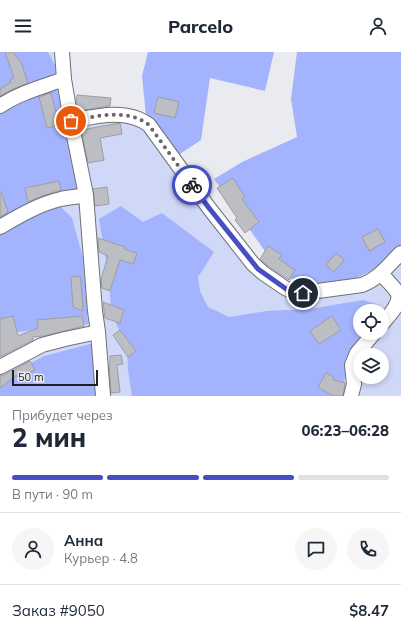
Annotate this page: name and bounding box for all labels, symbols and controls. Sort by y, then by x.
icon: menu [12,15,34,37]
text: Parcelo [168,15,233,38]
icon: person [367,15,389,37]
pin [54,104,88,138]
icon: bag [60,110,82,132]
courier [172,165,212,205]
icon: bike [181,174,203,196]
pin [286,276,320,310]
icon: home [292,282,314,304]
map controls [353,304,389,384]
button: locate [353,304,389,340]
button: layers [353,348,389,384]
scale bar [12,368,98,387]
text: 50 m [18,370,44,384]
text: Прибудет через [12,407,113,423]
text: 2 мин [12,421,86,454]
text: 06:23–06:28 [302,421,389,440]
text: В пути · 90 m [12,486,93,502]
button: person [12,528,54,570]
button: chat [295,528,337,570]
button: phone [347,528,389,570]
text: Анна [64,531,103,550]
text: Курьер · 4.8 [64,550,138,566]
text: Заказ #9050 [12,601,105,620]
text: $8.47 [349,601,389,620]

